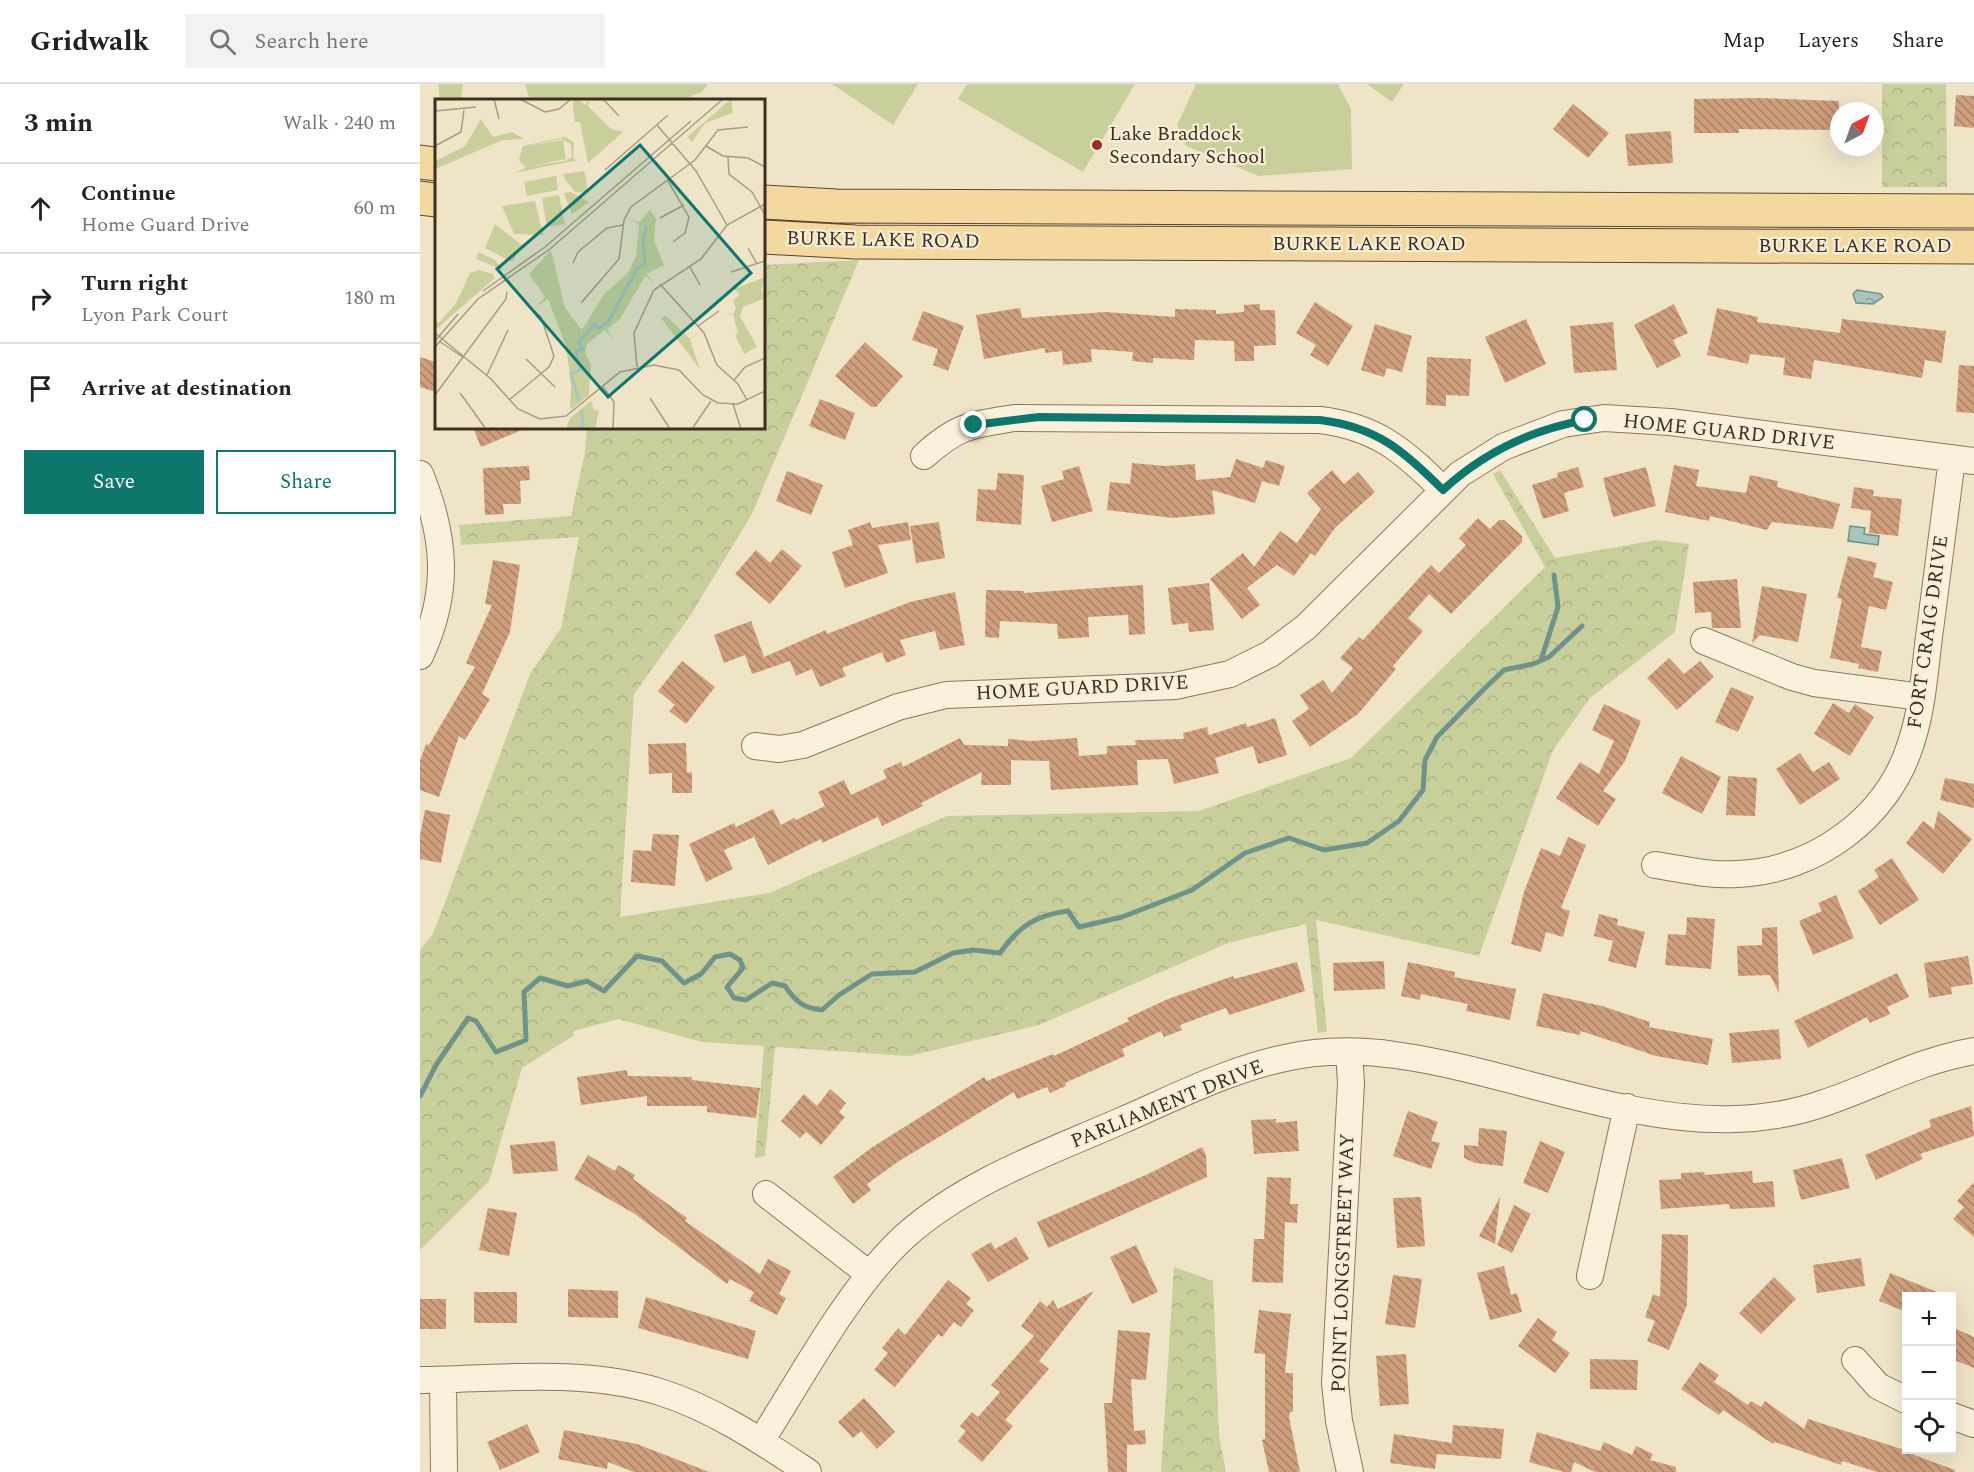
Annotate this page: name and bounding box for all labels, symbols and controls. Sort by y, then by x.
search box [185,14,605,68]
text: Gridwalk [30,20,149,63]
icon: search [206,25,239,58]
text: Search here [254,25,369,58]
text: Map [1723,25,1765,57]
text: Layers [1798,25,1859,57]
text: Share [1892,25,1944,57]
inset map [435,99,765,429]
north arrow [1830,102,1884,156]
text: 3 min [24,103,93,143]
text: Walk · 240 m [283,108,396,138]
place label: Lake Braddock Secondary School [1109,119,1265,172]
marker: Lake Braddock Secondary School [1090,138,1104,152]
text: Continue [81,177,176,210]
icon: ahead [24,192,57,225]
text: 60 m [354,193,396,223]
text: Home Guard Drive [81,210,249,240]
street label: BURKE LAKE ROAD [786,223,980,257]
street label: BURKE LAKE ROAD [1272,229,1466,259]
street label: BURKE LAKE ROAD [1758,231,1952,261]
text: Turn right [81,267,188,300]
icon: right [24,282,57,315]
text: 180 m [344,283,396,313]
text: Lyon Park Court [81,300,228,330]
icon: arrive [24,372,57,405]
text: Arrive at destination [81,372,292,405]
route start [1571,406,1597,432]
street label: HOME GUARD DRIVE [1621,406,1837,458]
route end [960,411,986,437]
button: Save [24,450,204,514]
button: Share [216,450,396,514]
street label: FORT CRAIG DRIVE [1900,533,1956,731]
street label: HOME GUARD DRIVE [975,667,1189,709]
street label: PARLIAMENT DRIVE [1066,1052,1268,1156]
street label: POINT LONGSTREET WAY [1323,1133,1363,1393]
map controls [1902,1292,1956,1454]
button: + [1902,1292,1956,1346]
button: − [1902,1346,1956,1400]
button: locate [1902,1400,1956,1454]

